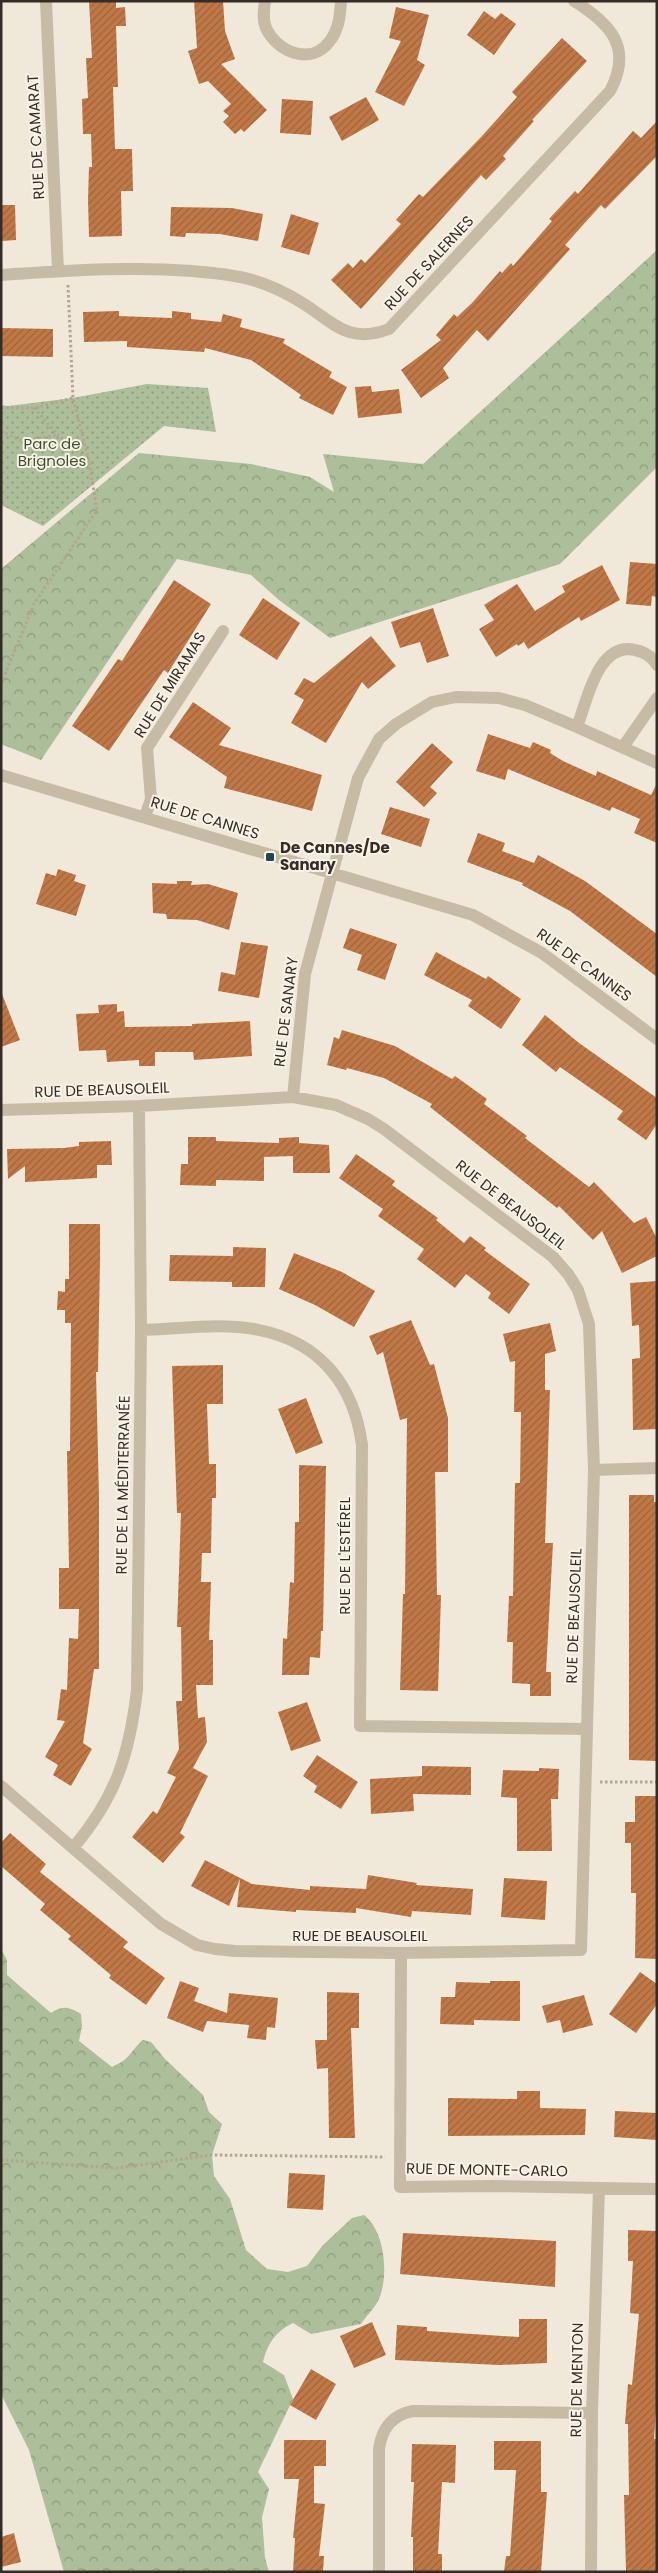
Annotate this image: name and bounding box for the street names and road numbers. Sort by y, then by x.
street label: RUE DE CAMARAT [22,74,49,200]
street label: RUE DE SALERNES [379,211,478,315]
street label: RUE DE MIRAMAS [129,628,211,742]
street label: RUE DE CANNES [148,791,262,844]
street label: RUE DE CANNES [533,923,636,1006]
street label: RUE DE SANARY [268,955,303,1068]
street label: RUE DE BEAUSOLEIL [34,1077,170,1102]
street label: RUE DE BEAUSOLEIL [452,1155,571,1255]
street label: RUE DE LA MÉDITERRANÉE [110,1395,135,1575]
street label: RUE DE L'ESTÉREL [334,1497,355,1615]
street label: RUE DE BEAUSOLEIL [561,1547,586,1684]
street label: RUE DE BEAUSOLEIL [292,1925,428,1946]
street label: RUE DE MONTE-CARLO [406,2158,568,2181]
street label: RUE DE MENTON [565,2322,588,2438]

